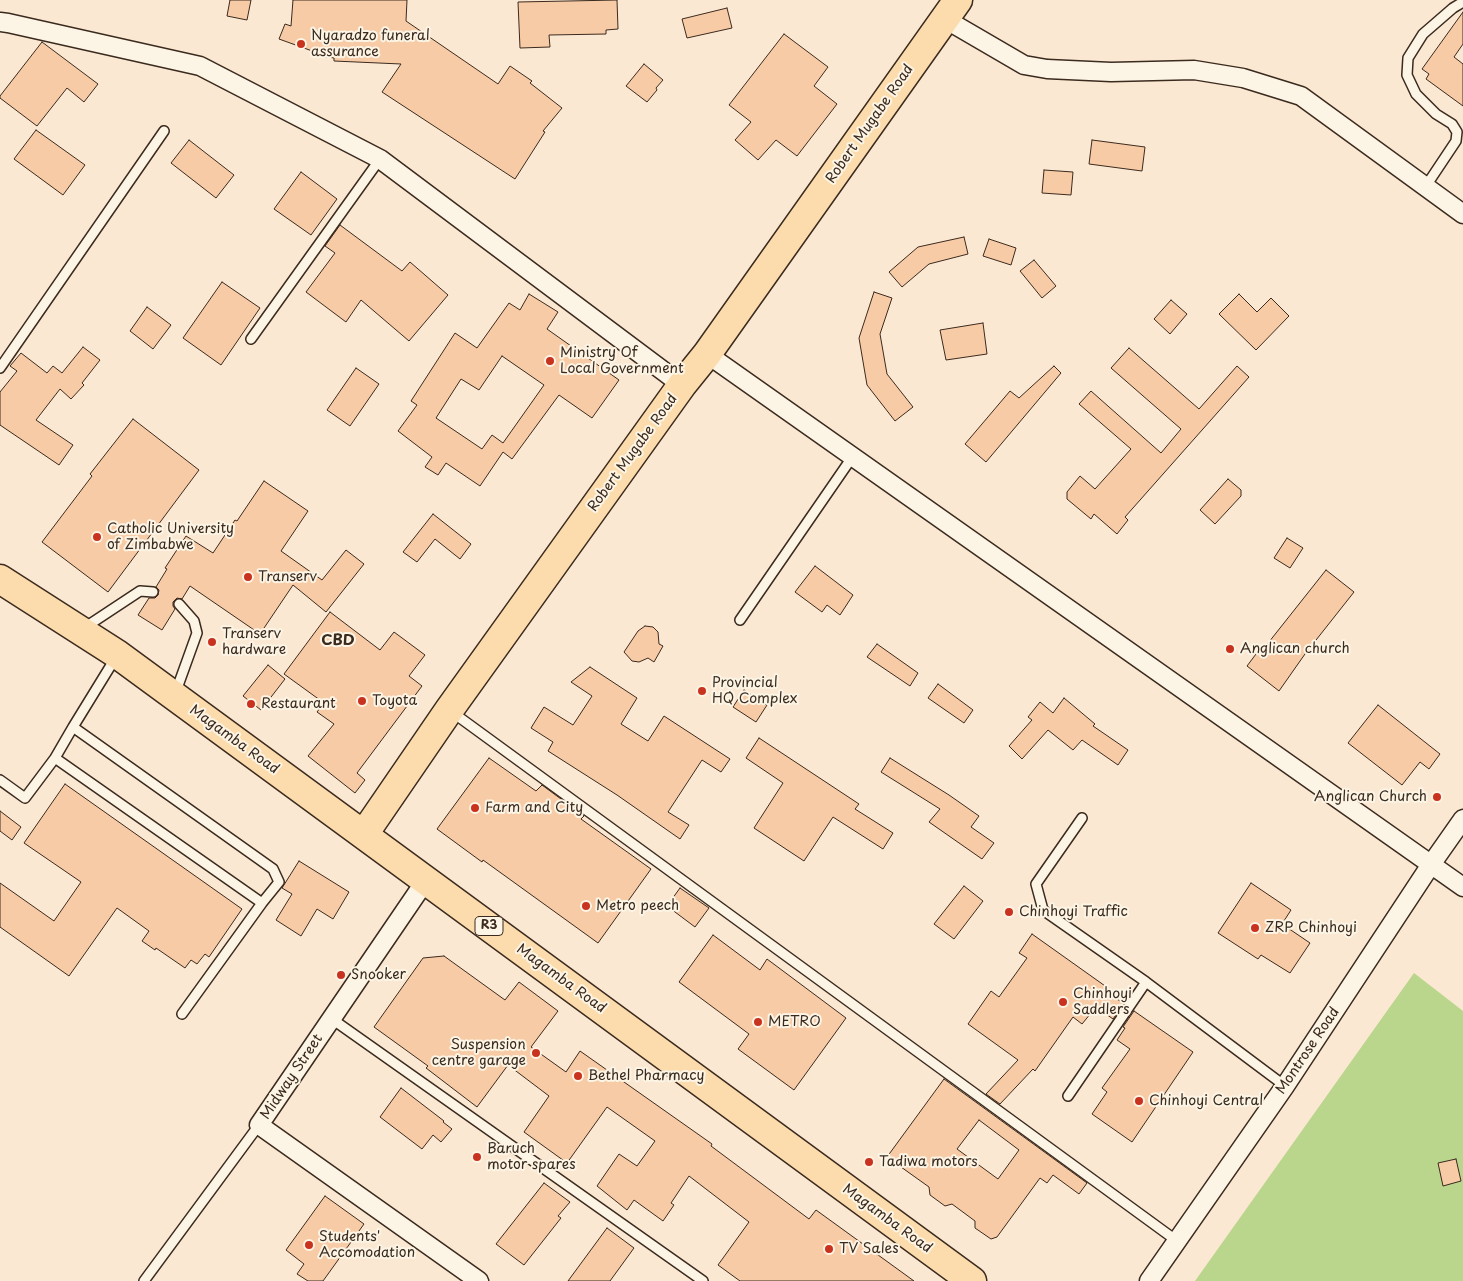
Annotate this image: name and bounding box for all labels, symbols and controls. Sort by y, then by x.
place label: Nyaradzo funeral assurance [311,28,430,60]
marker: Nyaradzo funeral assurance [295,38,307,50]
street label: Robert Mugabe Road [823,61,917,187]
place label: Ministry Of Local Government [560,345,684,378]
marker: Ministry Of Local Government [544,355,556,367]
street label: Robert Mugabe Road [585,391,681,515]
place label: Catholic University of Zimbabwe [107,521,234,554]
marker: Catholic University of Zimbabwe [91,531,103,543]
place label: Transerv [258,569,317,585]
marker: Transerv [242,571,254,583]
place label: Transerv hardware [222,626,286,658]
district label: CBD [321,632,355,650]
marker: Transerv hardware [206,636,218,648]
place label: Anglican church [1240,641,1350,657]
marker: Anglican church [1224,643,1236,655]
place label: Provincial HQ Complex [712,675,797,708]
marker: Provincial HQ Complex [696,685,708,697]
place label: Toyota [372,693,417,709]
marker: Toyota [356,695,368,707]
place label: Restaurant [261,696,336,712]
marker: Restaurant [245,698,257,710]
street label: Magamba Road [186,702,282,778]
place label: Anglican Church [1314,789,1427,805]
marker: Anglican Church [1431,791,1443,803]
place label: Farm and City [485,800,583,816]
marker: Farm and City [469,802,481,814]
place label: Metro peech [596,898,679,914]
marker: Metro peech [580,900,592,912]
place label: Chinhoyi Traffic [1019,904,1128,920]
marker: Chinhoyi Traffic [1003,906,1015,918]
road number: R3 [475,916,503,936]
place label: ZRP Chinhoyi [1265,920,1357,936]
marker: ZRP Chinhoyi [1249,922,1261,934]
street label: Magamba Road [513,941,609,1017]
place label: Snooker [351,967,406,983]
marker: Snooker [335,969,347,981]
place label: Chinhoyi Saddlers [1073,986,1132,1019]
marker: Chinhoyi Saddlers [1057,996,1069,1008]
street label: Montrose Road [1273,1004,1343,1098]
place label: METRO [768,1014,821,1030]
marker: METRO [752,1016,764,1028]
street label: Midway Street [257,1031,327,1123]
place label: Suspension centre garage [432,1037,526,1070]
marker: Suspension centre garage [530,1047,542,1059]
place label: Bethel Pharmacy [588,1068,705,1084]
marker: Bethel Pharmacy [572,1070,584,1082]
place label: Chinhoyi Central [1149,1093,1263,1109]
marker: Chinhoyi Central [1133,1095,1145,1107]
place label: Baruch motor spares [487,1141,576,1174]
marker: Baruch motor spares [471,1151,483,1163]
place label: Tadiwa motors [879,1154,978,1170]
marker: Tadiwa motors [863,1156,875,1168]
street label: Magamba Road [839,1181,935,1257]
place label: Students' Accomodation [319,1229,415,1262]
marker: Students' Accomodation [303,1239,315,1251]
place label: TV Sales [839,1241,899,1257]
marker: TV Sales [823,1243,835,1255]

